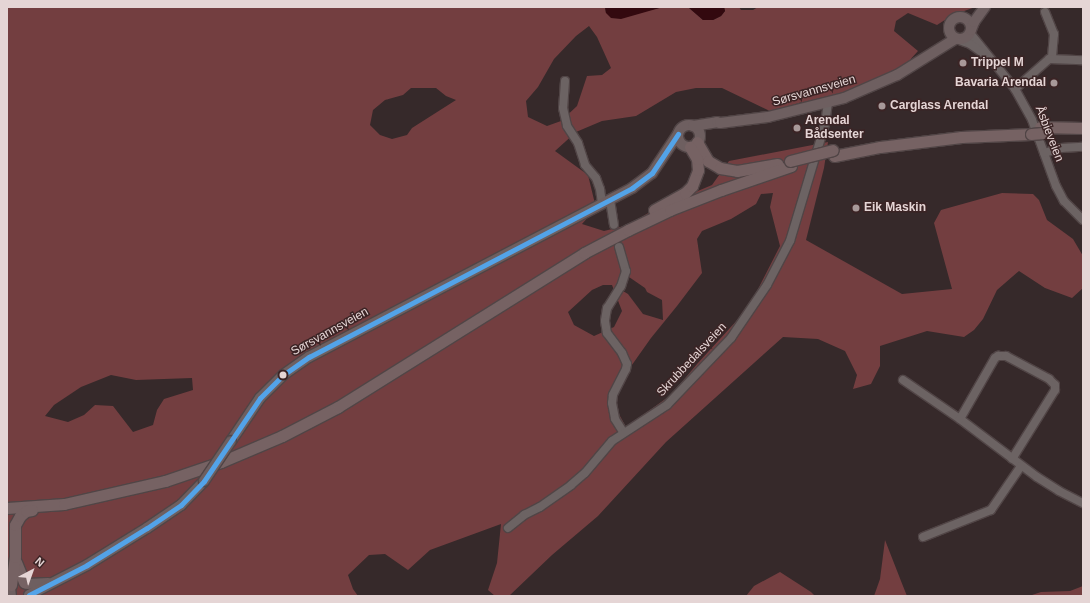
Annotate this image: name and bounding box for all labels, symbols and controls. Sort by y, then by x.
place label: Trippel M [971,56,1024,70]
marker: Trippel M [958,58,968,68]
street label: Sørsvannsveien [771,72,857,110]
place label: Bavaria Arendal [955,76,1046,90]
marker: Bavaria Arendal [1049,78,1059,88]
place label: Carglass Arendal [890,99,989,113]
marker: Carglass Arendal [877,101,887,111]
street label: Åsbieveien [1032,104,1066,164]
place label: Arendal Bådsenter [805,114,864,142]
marker: Arendal Bådsenter [792,123,802,133]
place label: Eik Maskin [864,201,926,215]
marker: Eik Maskin [851,203,861,213]
street label: Sørsvannsveien [289,305,371,359]
street label: Skrubbedalsveien [654,320,730,400]
unlabelled marker [278,370,288,380]
north arrow [12,551,52,591]
text: N [33,555,47,569]

